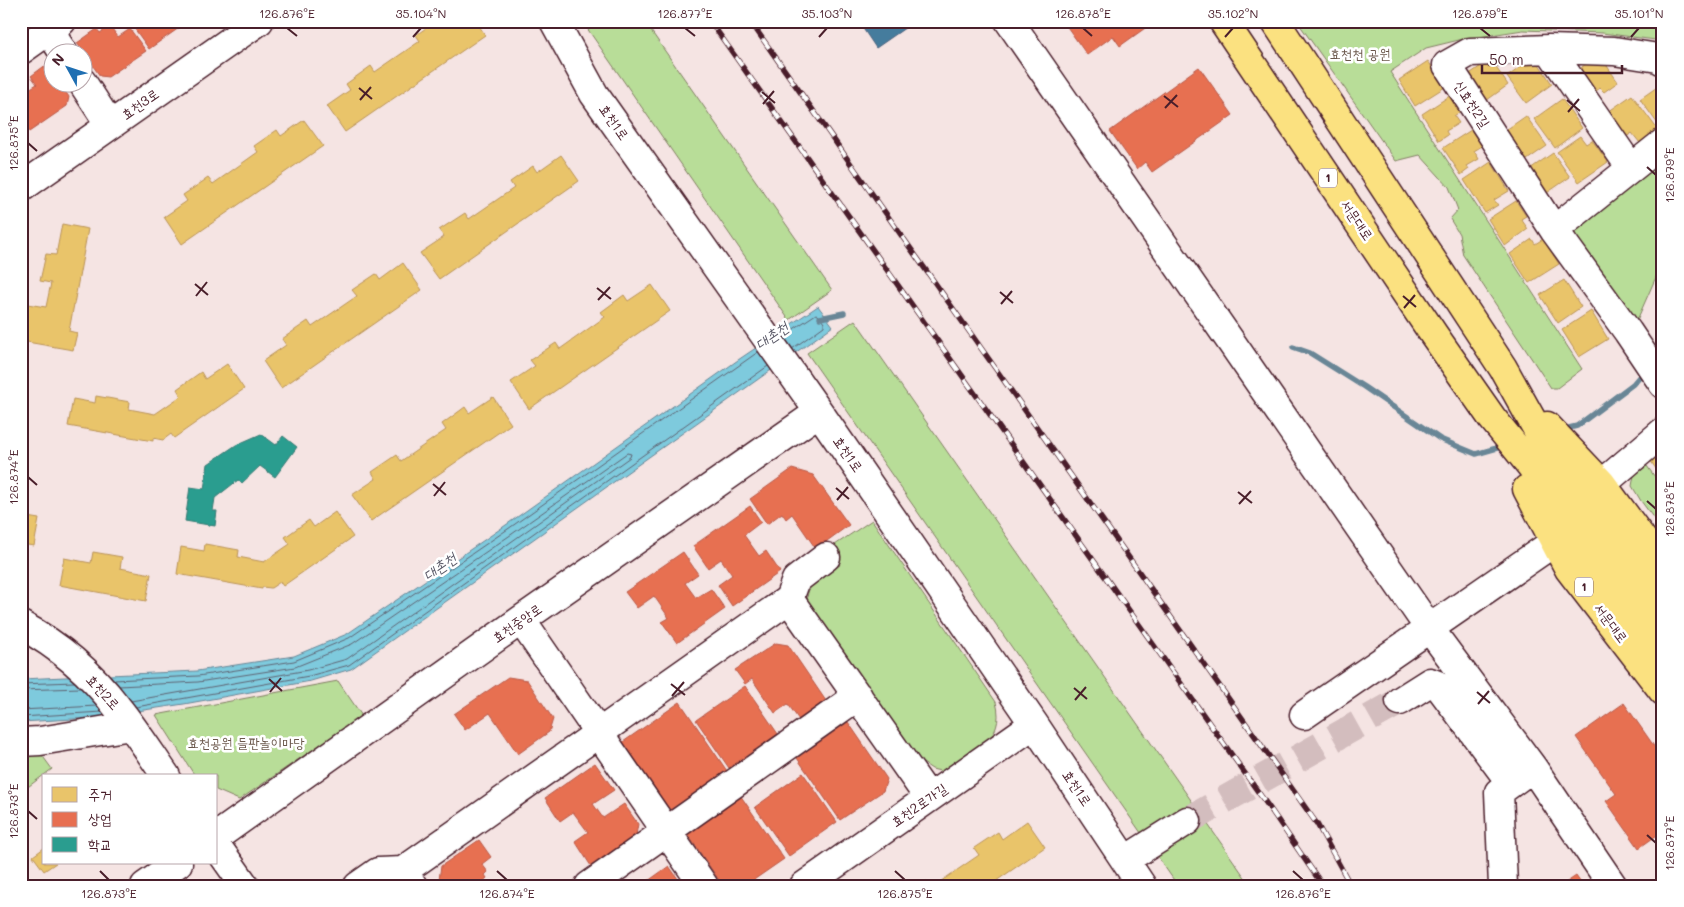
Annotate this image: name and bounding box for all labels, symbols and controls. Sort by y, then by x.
text: 126.876°E [259,5,315,21]
text: 35.104°N [396,5,446,21]
text: 126.877°E [658,5,713,21]
text: 35.103°N [802,5,852,21]
text: 126.878°E [1055,5,1111,21]
text: 35.102°N [1208,5,1258,21]
text: 126.879°E [1452,5,1508,21]
text: 35.101°N [1614,5,1664,21]
north arrow [42,42,92,92]
scale bar [1482,42,1622,74]
park label: 효천천 공원 [1330,44,1390,63]
text: N [47,49,68,70]
text: 50 m [1489,49,1524,69]
street label: 신효천2길 [1450,76,1495,132]
street label: 효천3로 [117,84,162,123]
street label: 효천1로 [595,100,634,144]
text: 126.875°E [5,115,21,171]
text: 126.879°E [1661,147,1677,203]
road number: 1 [1319,168,1337,188]
street label: 서문대로 [1337,196,1378,244]
water label: 대촌천 [751,315,794,354]
street label: 효천1로 [829,432,868,476]
text: 126.874°E [5,449,21,505]
text: 126.878°E [1661,481,1677,537]
water label: 대촌천 [419,546,462,585]
road number: 1 [1575,578,1593,596]
street label: 효천중앙로 [488,599,545,647]
street label: 서문대로 [1590,599,1633,646]
street label: 효천2로 [82,670,124,713]
park label: 효천공원 들판놀이마당 [187,733,305,752]
street label: 효천1로 [1058,766,1096,810]
legend [42,774,218,864]
street label: 효천2로가길 [887,778,951,831]
text: 126.873°E [5,783,21,839]
text: 주거 [88,784,112,804]
text: 상업 [88,808,112,828]
text: 126.877°E [1661,815,1677,870]
text: 학교 [88,834,112,854]
text: 126.873°E [81,885,137,901]
text: 126.874°E [479,885,535,901]
text: 126.875°E [877,885,933,901]
text: 126.876°E [1275,885,1331,901]

